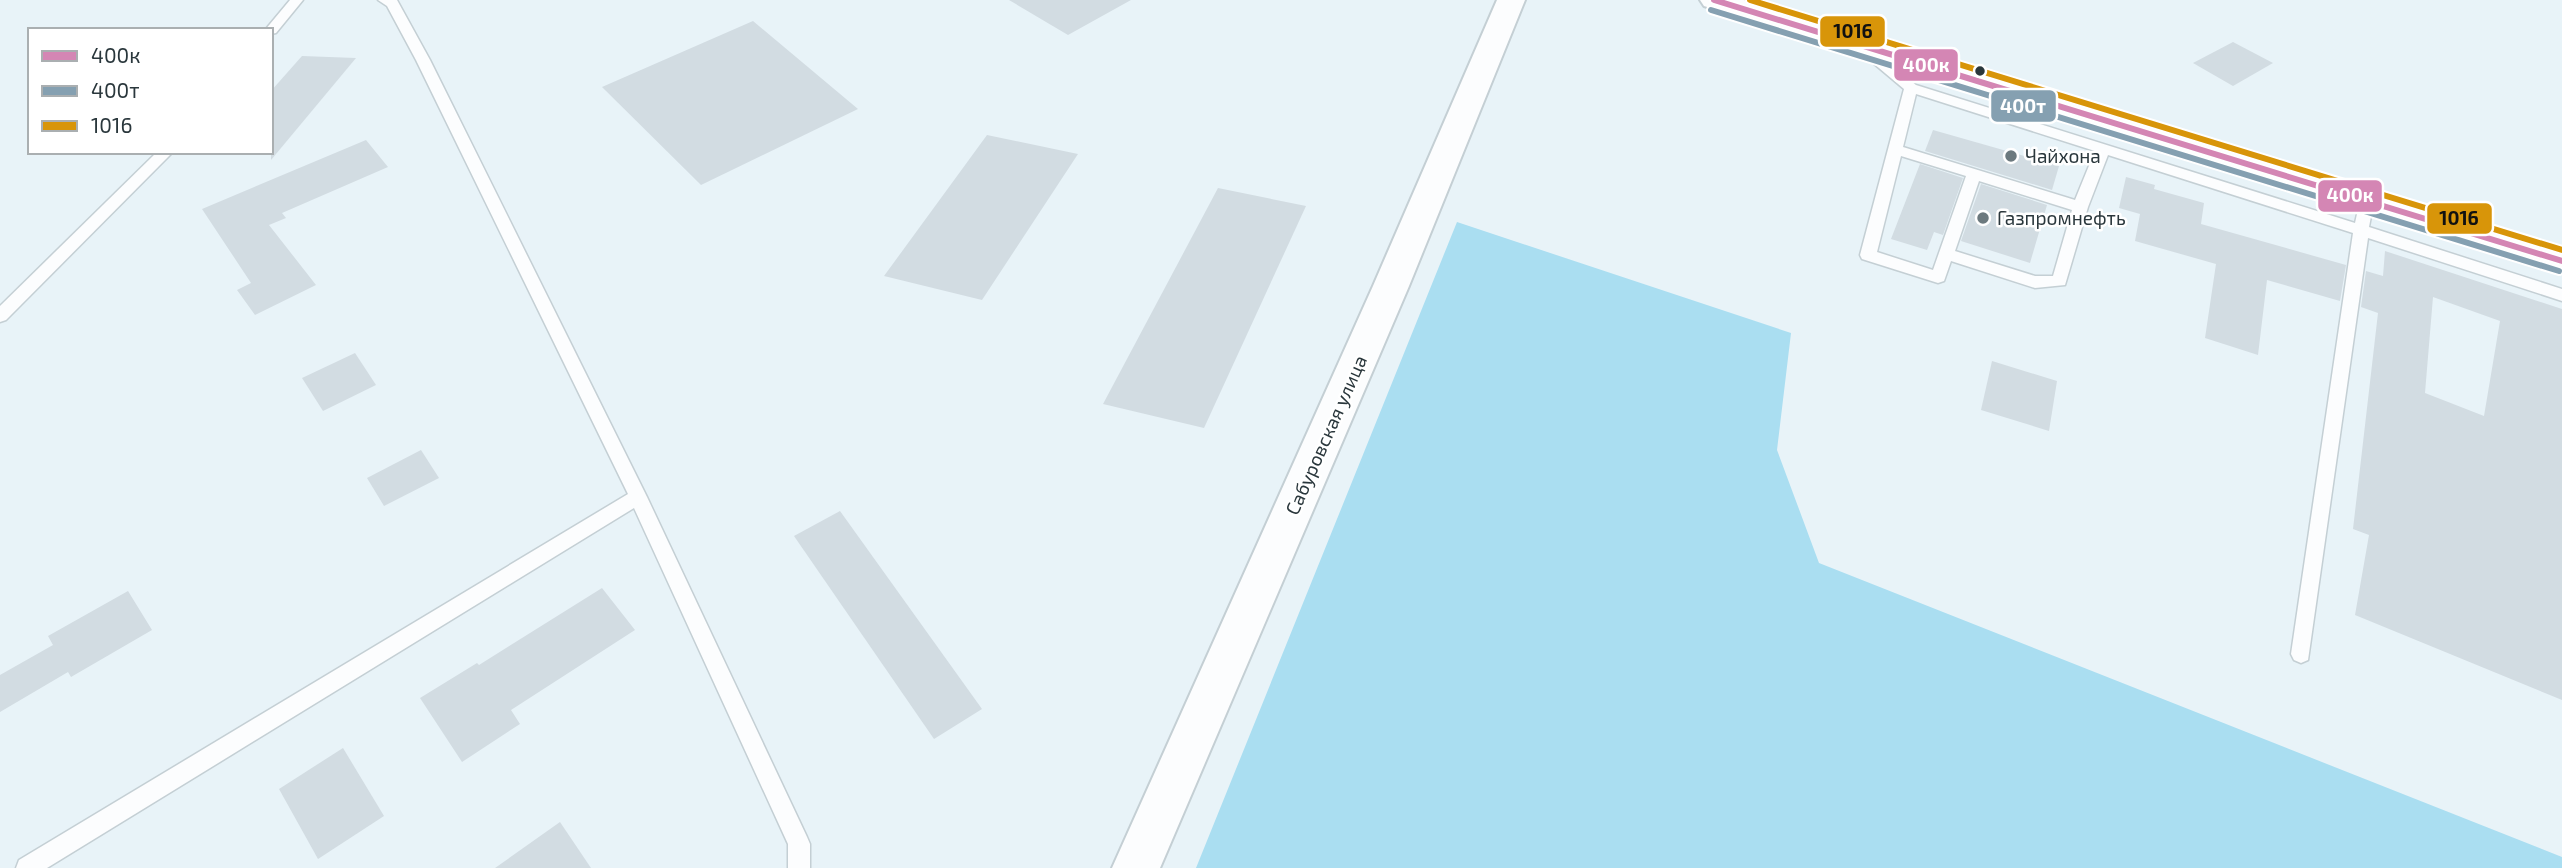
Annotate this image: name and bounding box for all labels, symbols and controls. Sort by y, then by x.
line badge: 1016 [1819,15,1886,48]
text: 1016 [1833,19,1873,42]
legend [28,28,273,154]
text: 400к [91,42,141,67]
line badge: 400к [1893,48,1959,82]
text: 400к [1903,53,1950,76]
unlabelled marker [1973,64,1987,78]
text: 400т [91,77,140,102]
line badge: 400т [1990,89,2057,123]
text: 400т [2000,94,2046,117]
text: 1016 [91,112,132,137]
place label: Чайхона [2025,144,2101,167]
marker: Чайхона [2003,148,2019,164]
line badge: 400к [2317,179,2383,213]
text: 400к [2327,183,2374,206]
line badge: 1016 [2426,202,2493,235]
place label: Газпромнефть [1997,206,2126,229]
text: 1016 [2439,206,2479,229]
marker: Газпромнефть [1975,210,1991,226]
street label: Сабуровская улица [1280,351,1372,519]

